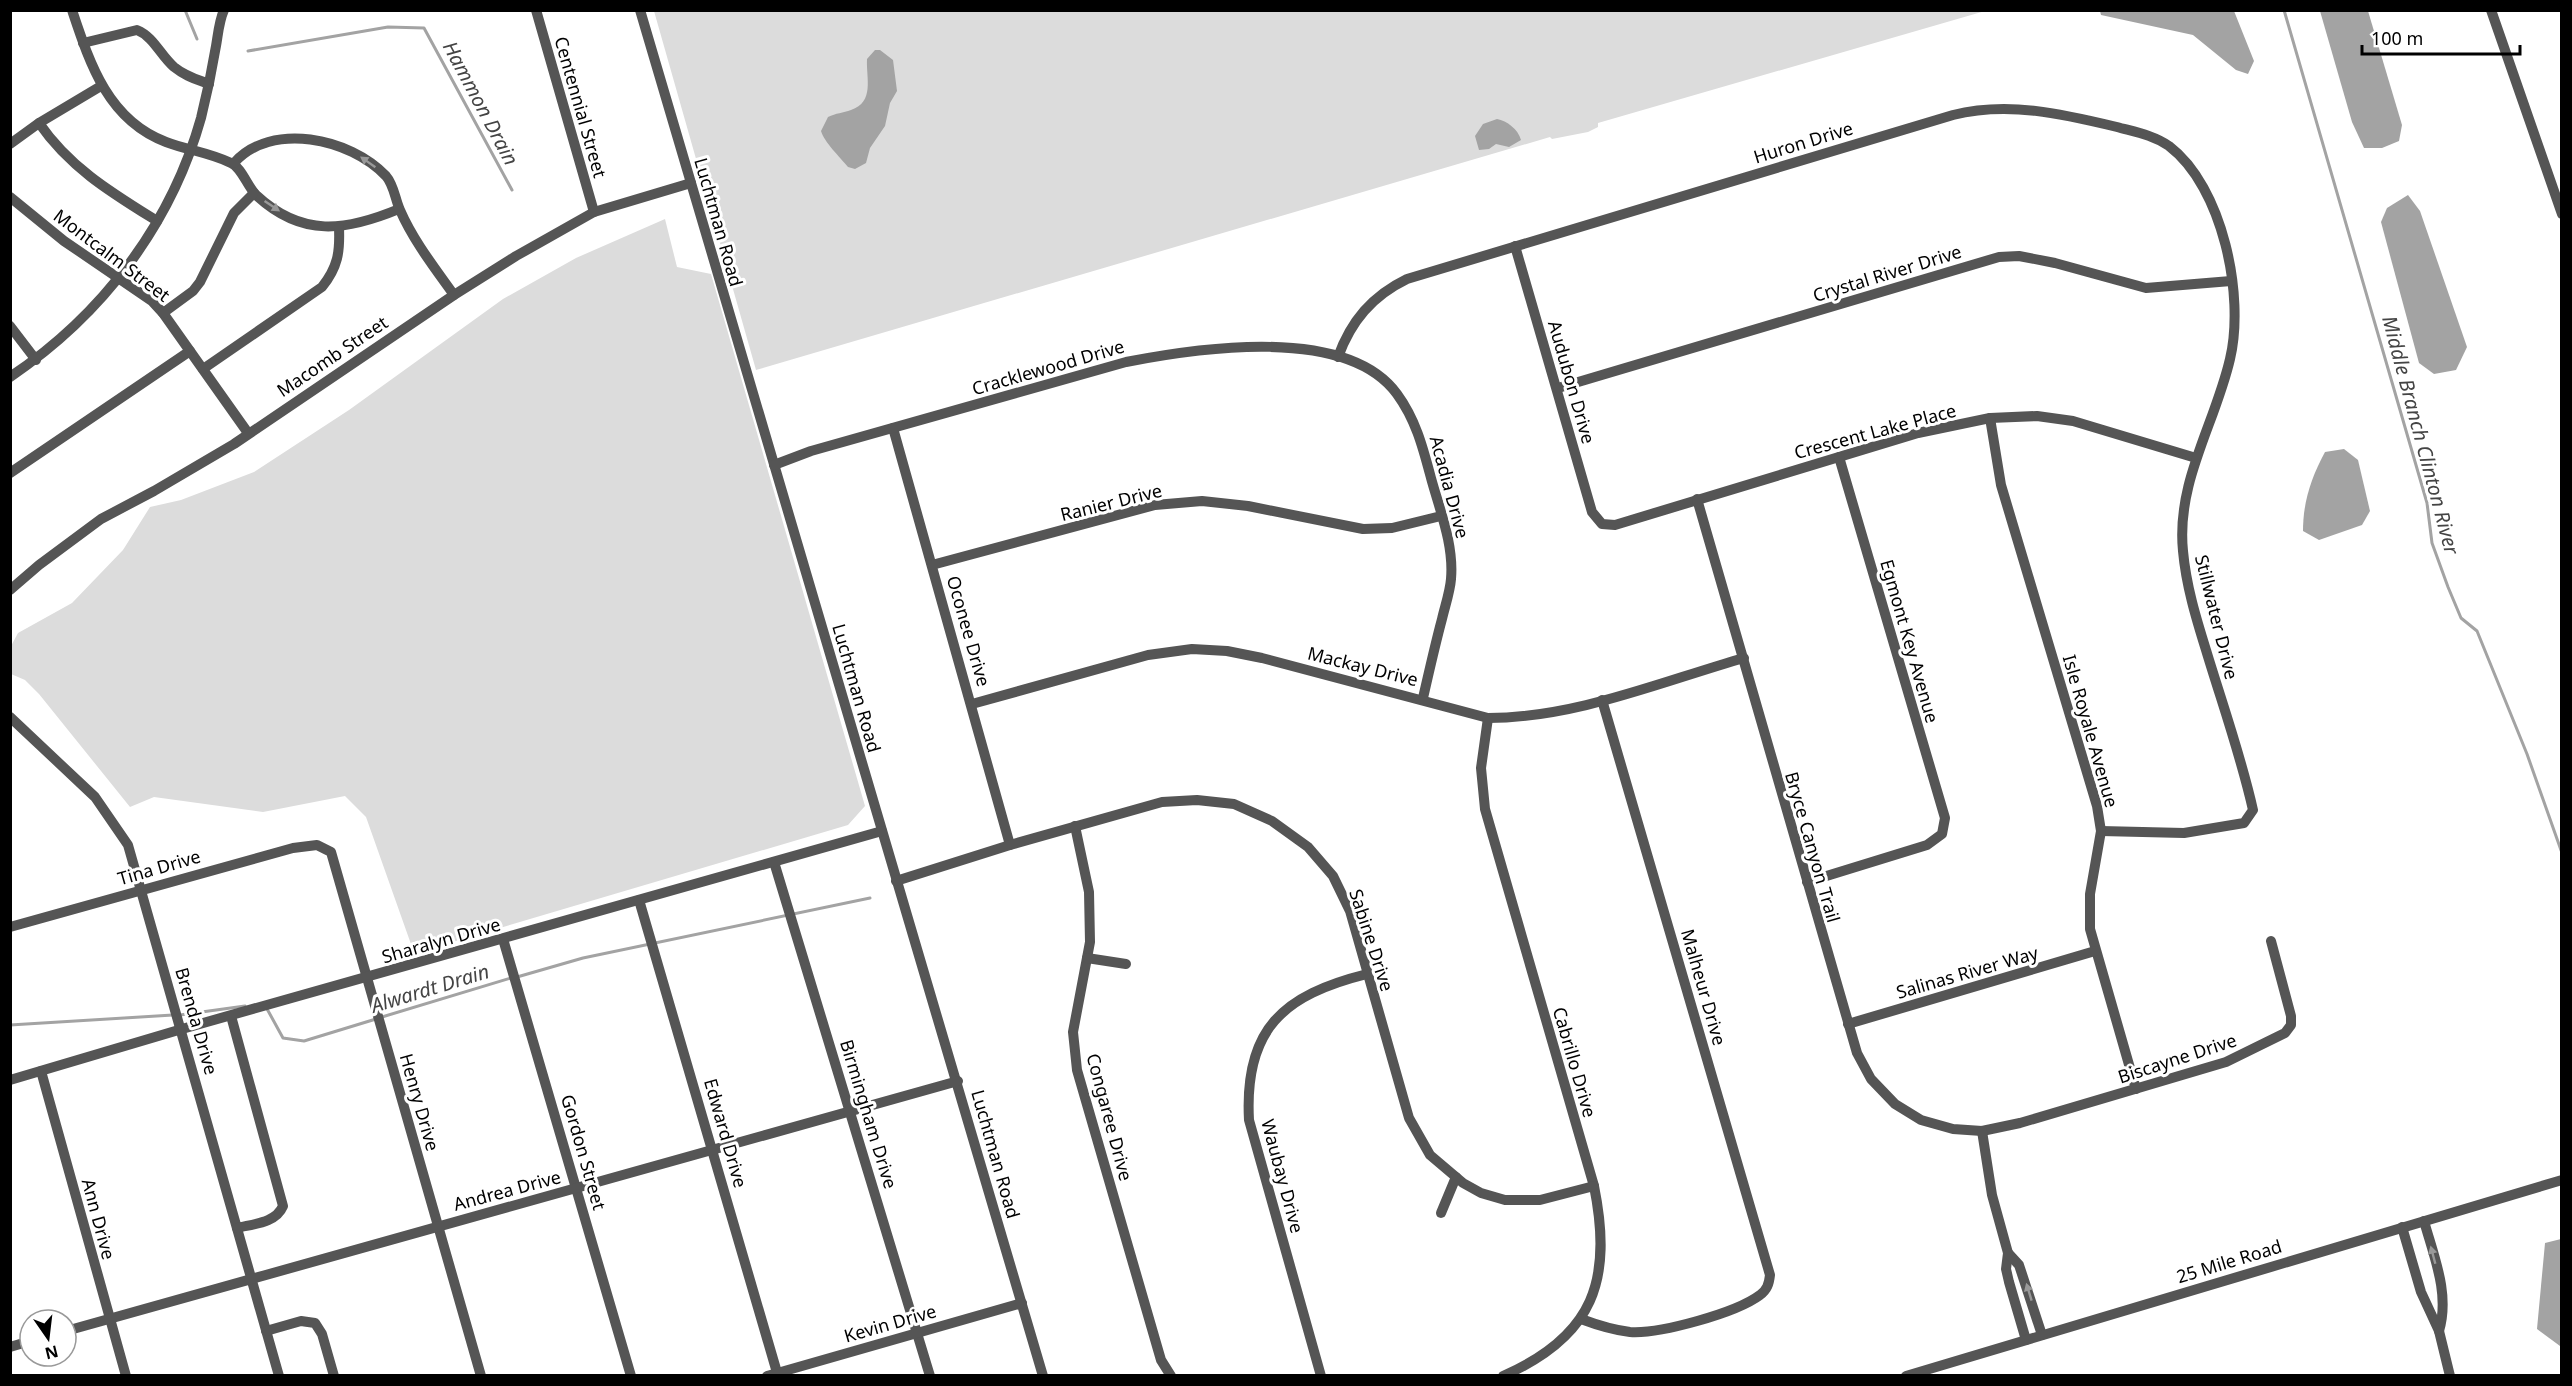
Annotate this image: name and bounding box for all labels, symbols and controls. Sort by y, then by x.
scale bar [2362,18,2520,56]
text: 100 m [2371,26,2423,50]
street label: Centennial Street [549,34,613,181]
water label: Hammon Drain [437,36,525,170]
street label: Huron Drive [1750,116,1856,168]
street label: Luchtman Road [689,155,749,289]
one-way arrow [360,156,376,168]
one-way arrow [264,201,280,212]
street label: Montcalm Street [49,203,176,307]
street label: Crystal River Drive [1810,239,1964,307]
street label: Macomb Street [272,310,393,402]
water label: Middle Branch Clinton River [2376,313,2466,558]
street label: Audubon Drive [1543,318,1601,446]
street label: Cracklewood Drive [969,334,1127,400]
street label: Crescent Lake Place [1791,398,1959,464]
street label: Acadia Drive [1425,433,1475,541]
street label: Ranier Drive [1058,478,1164,526]
street label: Stillwater Drive [2190,552,2244,682]
street label: Egmont Key Avenue [1875,556,1945,726]
street label: Oconee Drive [942,573,996,689]
street label: Luchtman Road [827,621,887,755]
street label: Mackay Drive [1305,641,1421,691]
street label: Isle Royale Avenue [2058,652,2124,810]
street label: Bryce Canyon Trail [1780,769,1846,925]
street label: Tina Drive [115,844,203,890]
street label: Sabine Drive [1344,886,1400,994]
street label: Sharalyn Drive [379,912,503,968]
street label: Malheur Drive [1676,926,1732,1048]
street label: Salinas River Way [1893,940,2042,1004]
water label: Alwardt Drain [366,957,492,1019]
street label: Brenda Drive [170,965,224,1077]
street label: Cabrillo Drive [1548,1004,1602,1120]
street label: Biscayne Drive [2115,1028,2239,1088]
street label: Birmingham Drive [835,1037,903,1191]
street label: Henry Drive [395,1050,445,1154]
street label: Congaree Drive [1081,1051,1139,1183]
street label: Edward Drive [699,1076,753,1190]
street label: Luchtman Road [966,1087,1026,1221]
street label: Gordon Street [556,1091,612,1213]
street label: Waubay Drive [1256,1116,1310,1236]
street label: Andrea Drive [451,1164,563,1216]
street label: Ann Drive [77,1176,121,1262]
street label: 25 Mile Road [2173,1234,2285,1288]
one-way arrow [2428,1246,2437,1264]
one-way arrow [2024,1283,2033,1301]
street label: Kevin Drive [841,1298,939,1348]
north arrow [18,1308,78,1368]
text: N [43,1340,61,1365]

